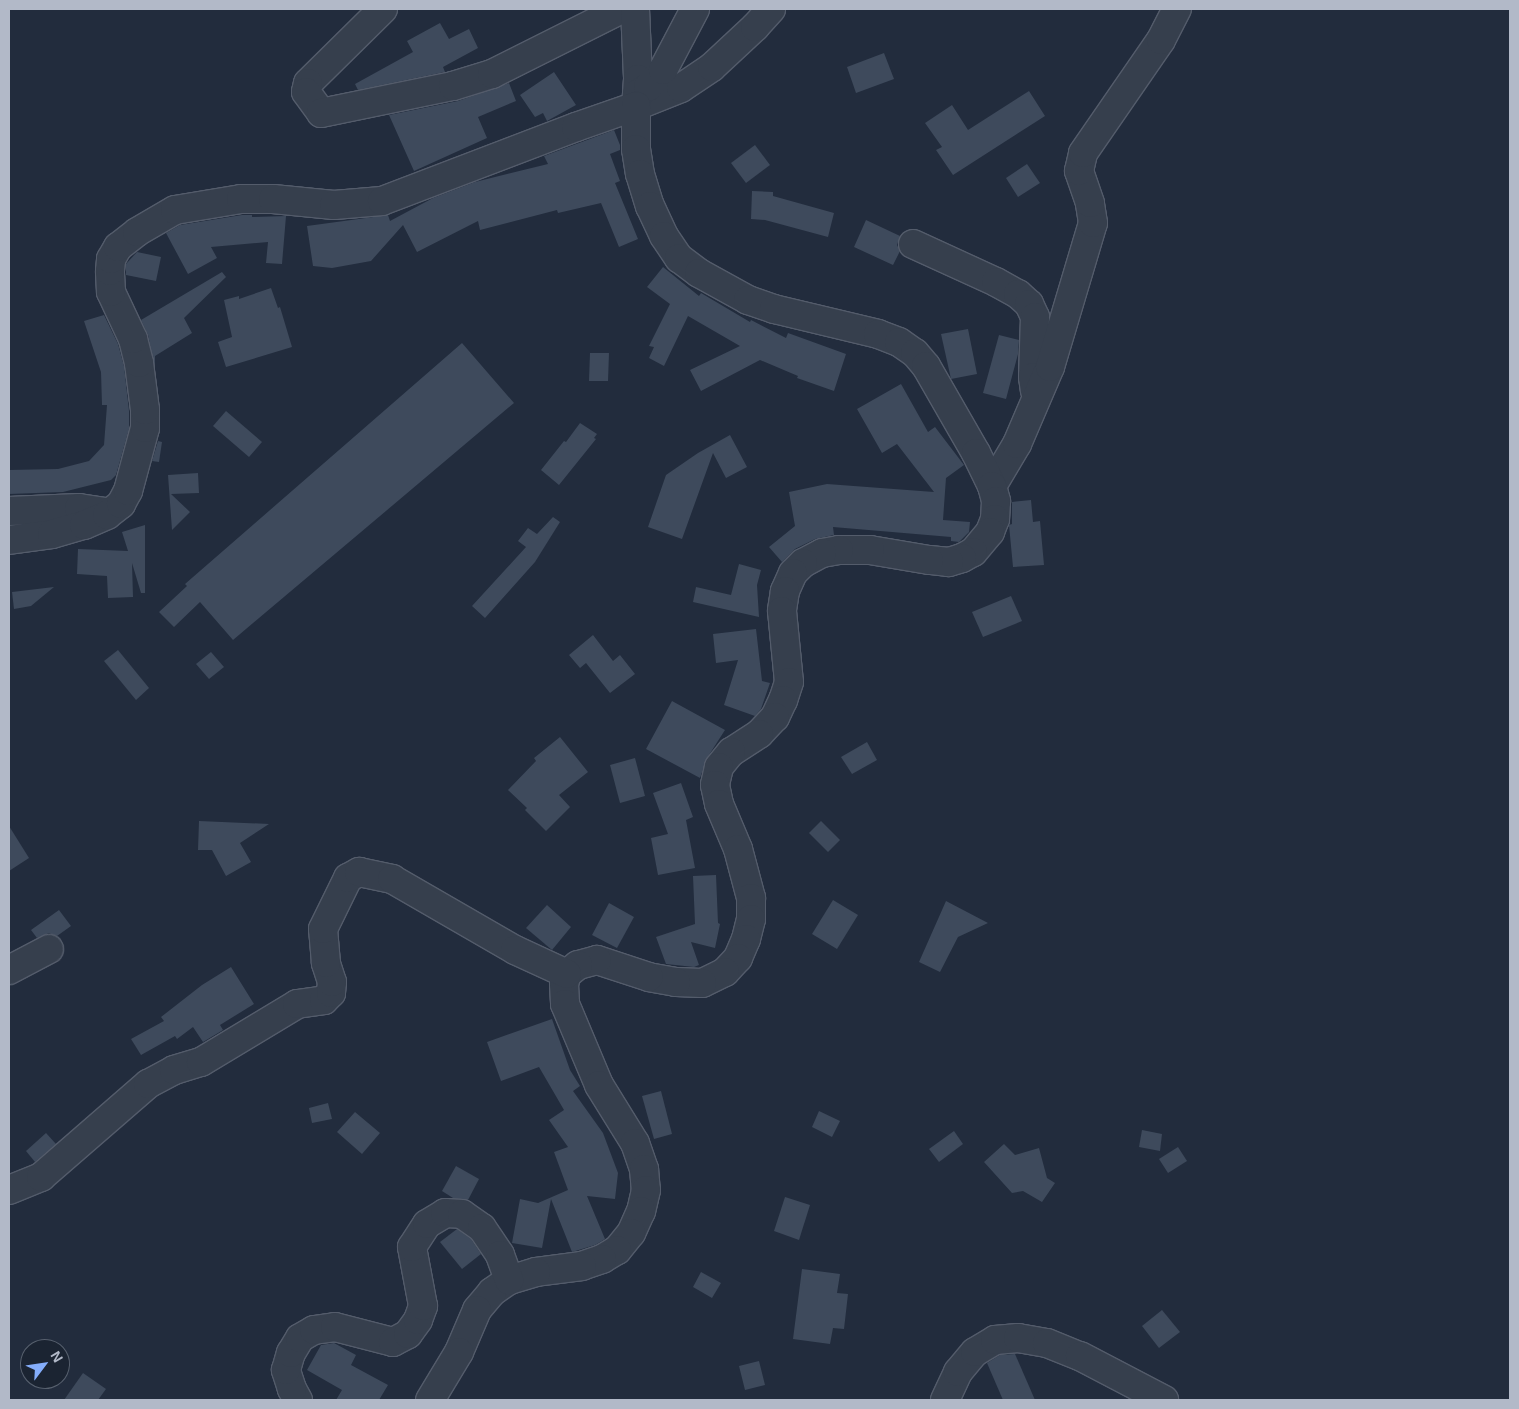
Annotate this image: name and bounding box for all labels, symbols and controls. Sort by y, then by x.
north arrow [20,1339,70,1389]
text: N [48,1348,66,1365]

